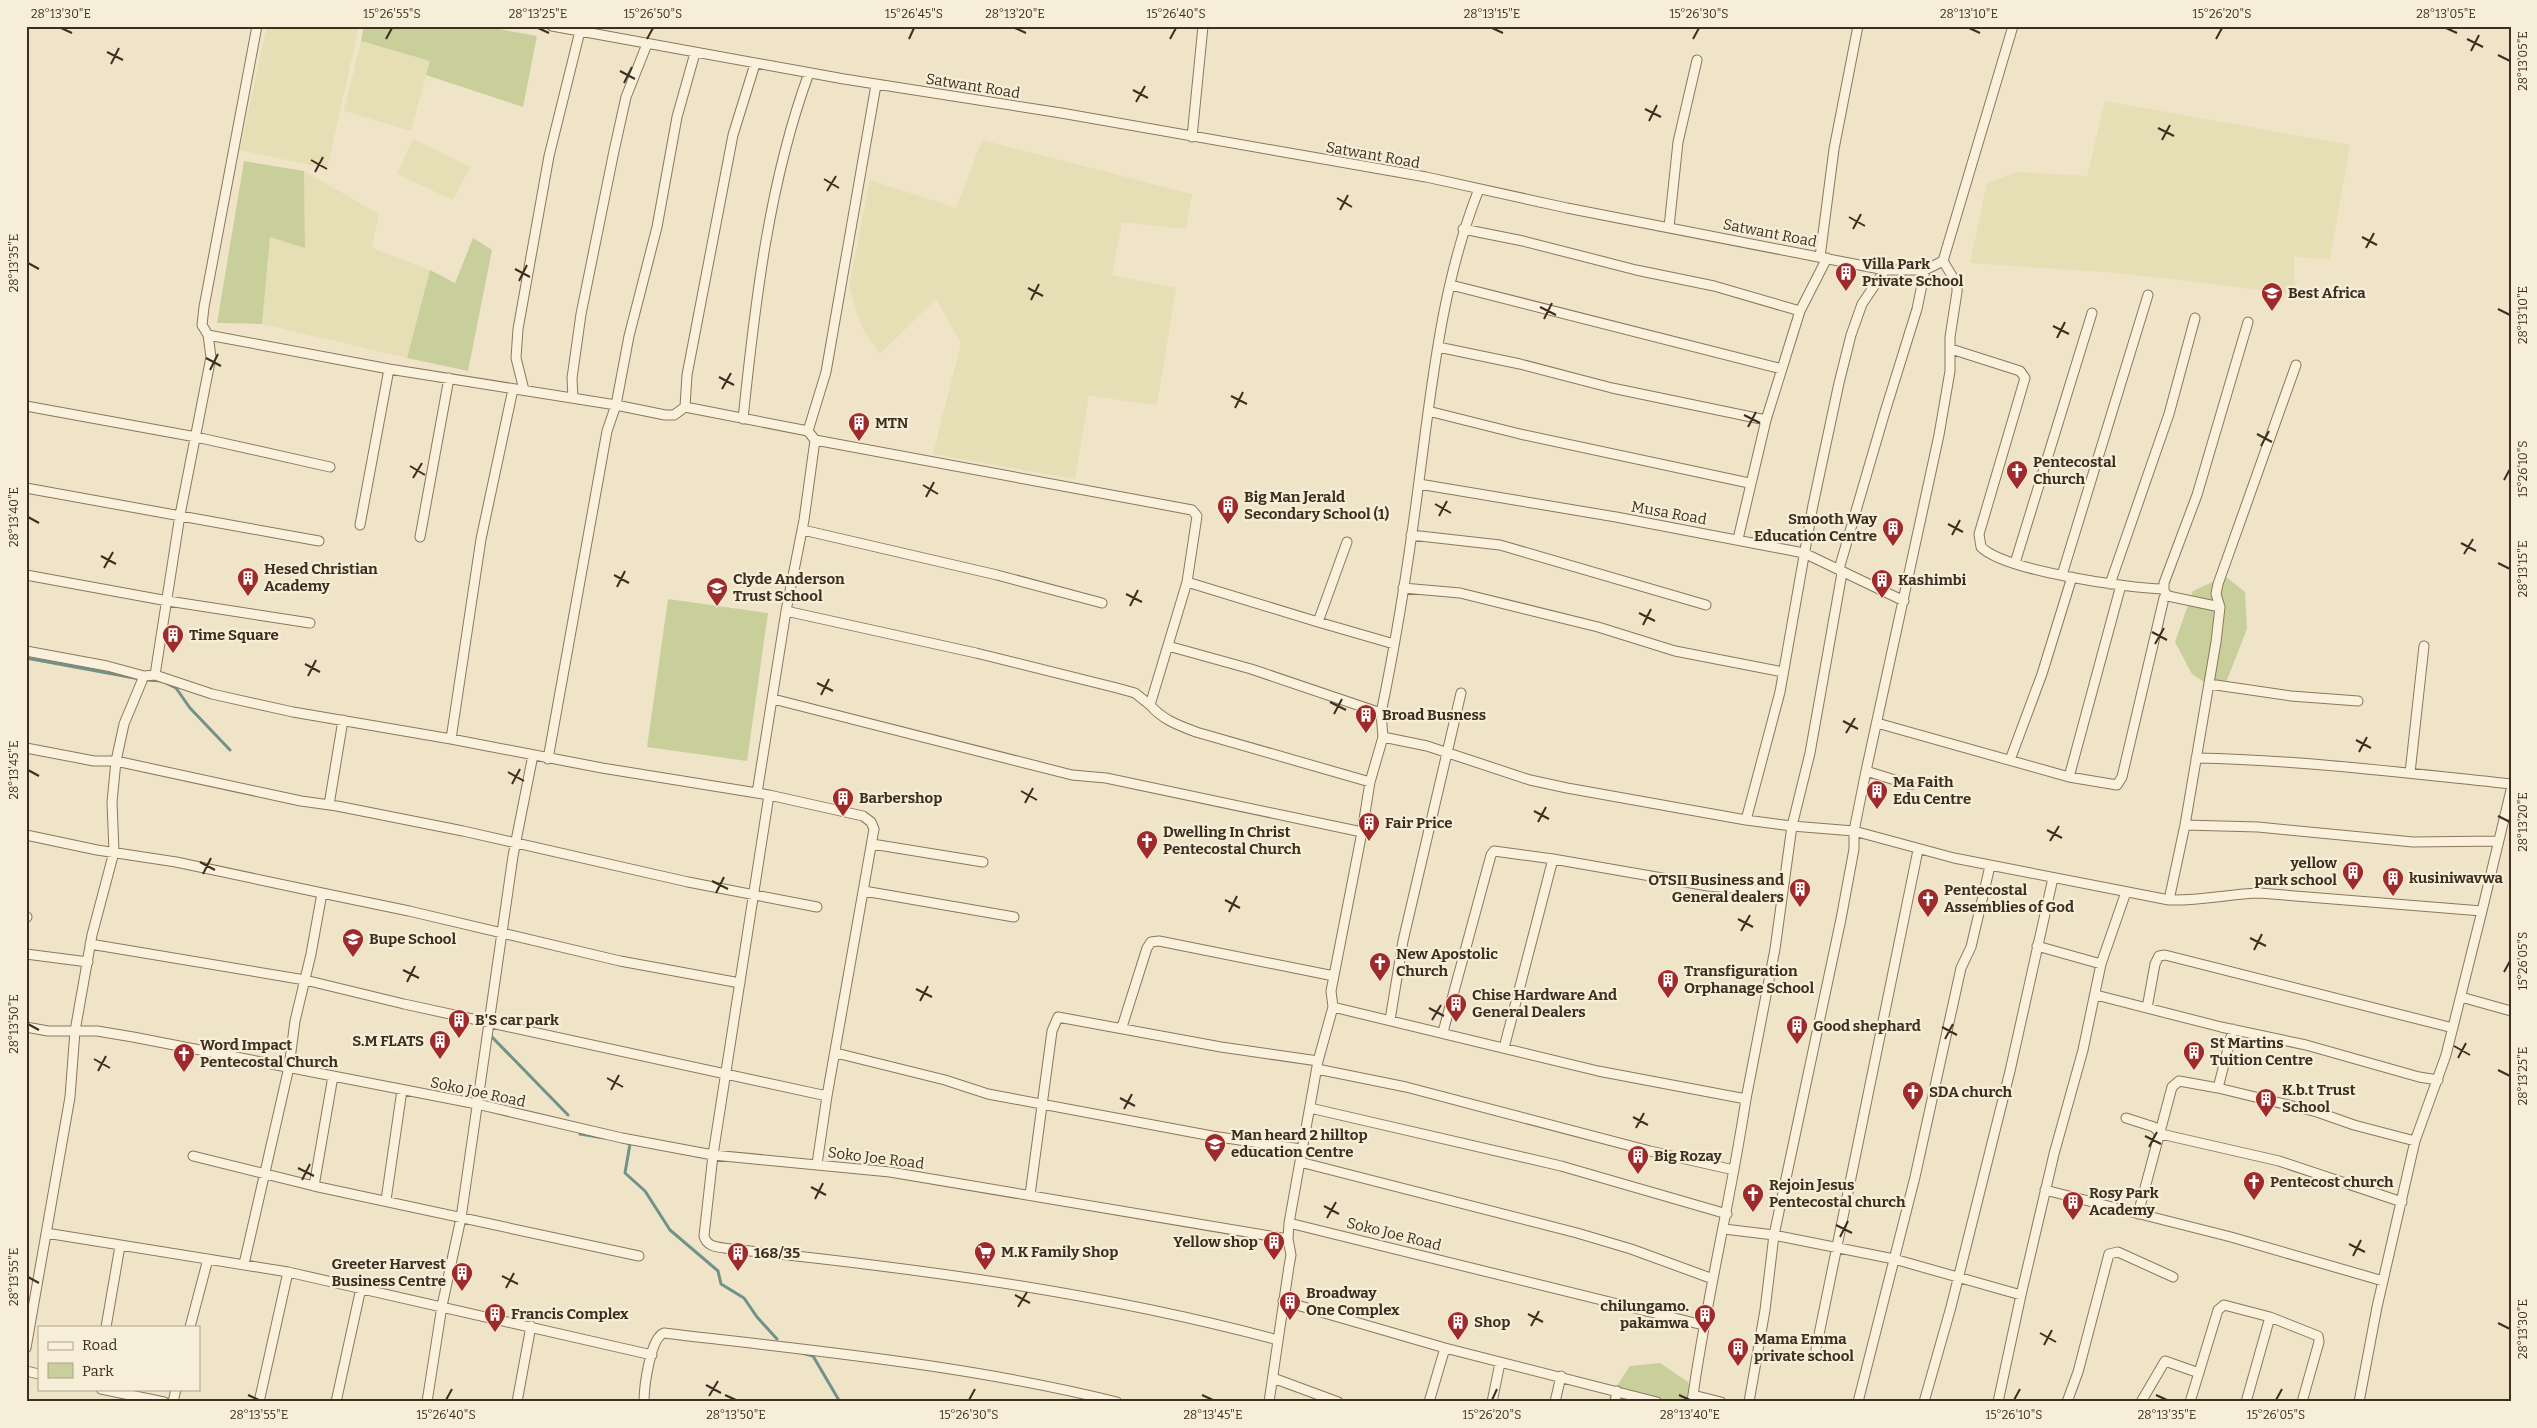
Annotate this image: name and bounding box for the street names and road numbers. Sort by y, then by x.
street label: Satwant Road [925,70,1022,102]
street label: Satwant Road [1325,138,1422,172]
street label: Satwant Road [1722,215,1819,251]
street label: Musa Road [1630,498,1708,529]
street label: Soko Joe Road [429,1073,527,1111]
street label: Soko Joe Road [827,1143,925,1173]
street label: Soko Joe Road [1345,1214,1443,1254]

